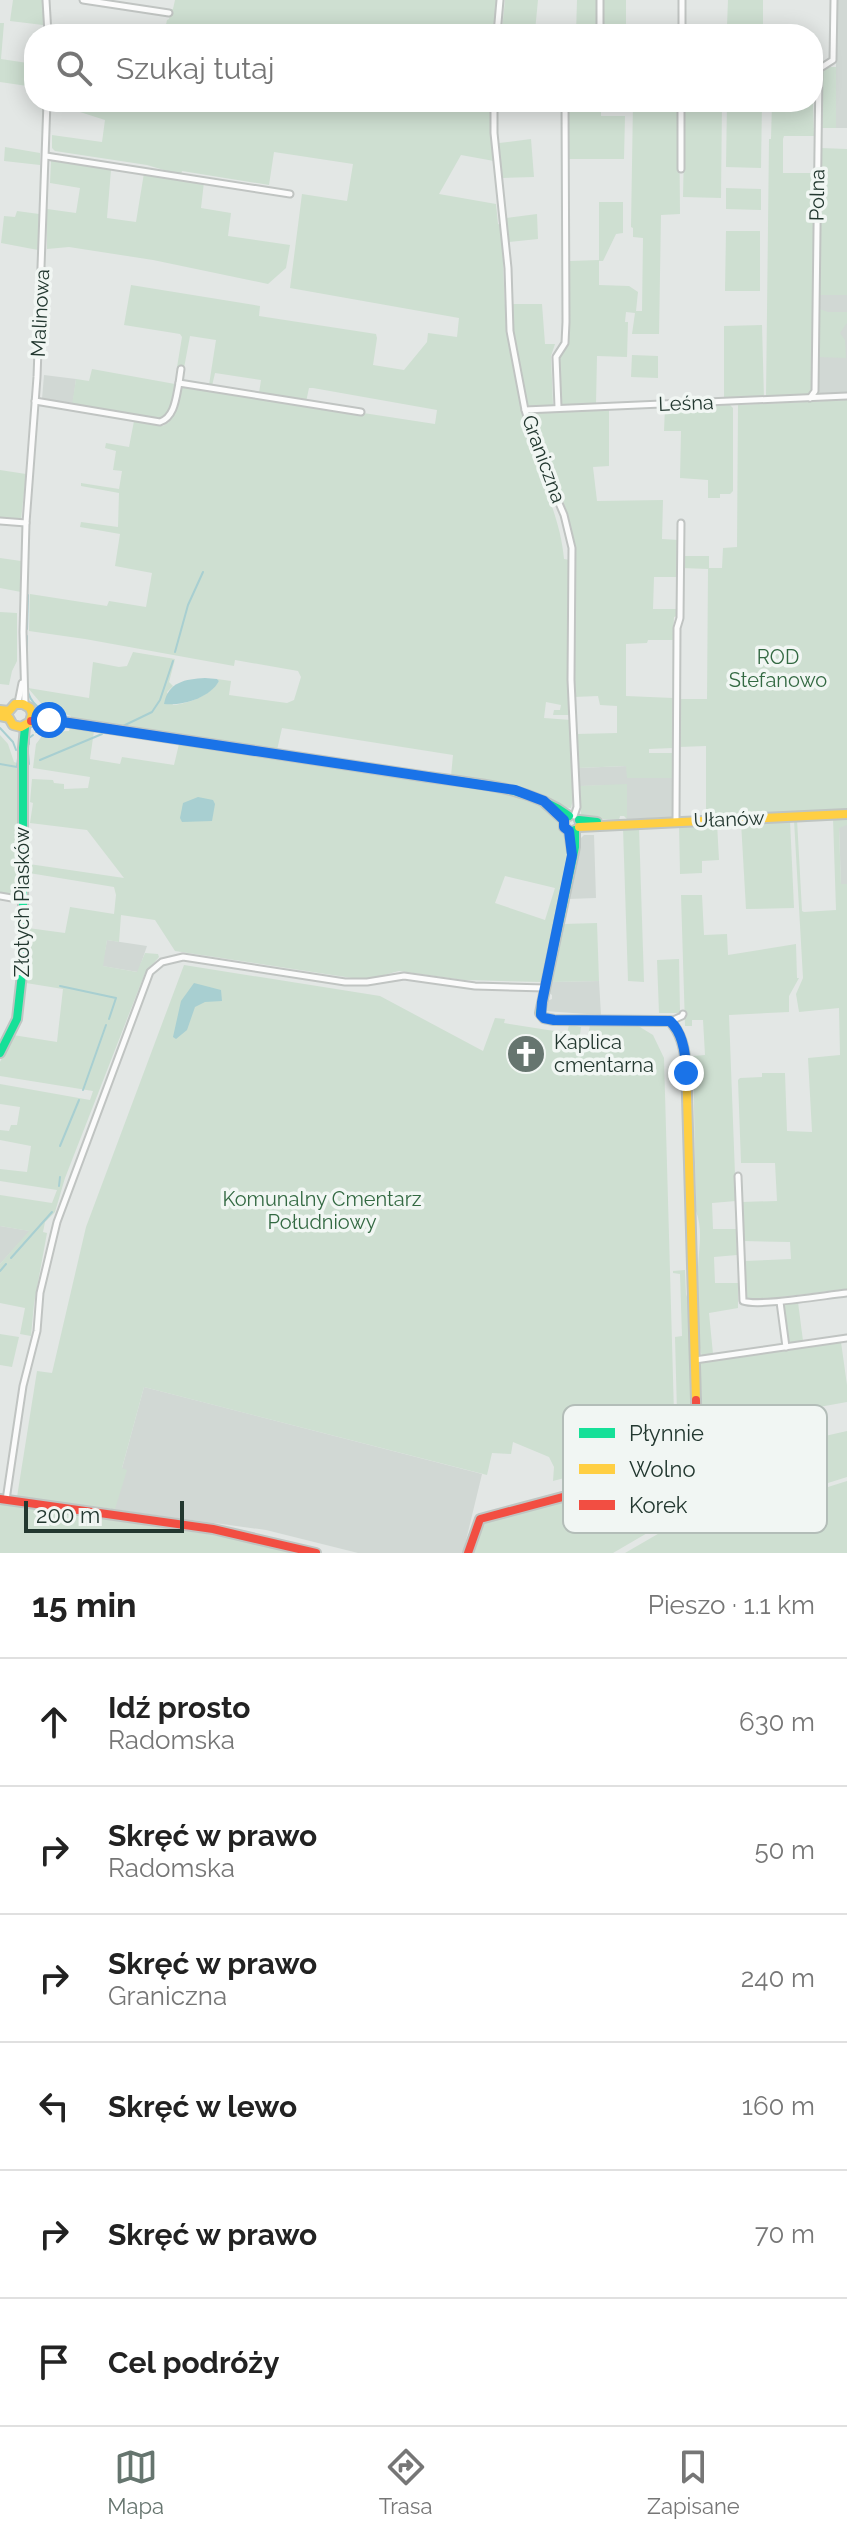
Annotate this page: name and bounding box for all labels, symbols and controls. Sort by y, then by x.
search box [24,24,823,112]
icon: search [52,46,96,90]
text: Szukaj tutaj [116,51,274,86]
street label: Polna [805,169,829,221]
street label: Malinowa [26,268,54,358]
street label: Leśna [658,390,714,416]
street label: Graniczna [517,412,571,506]
park label: ROD Stefanowo [729,645,827,692]
route start [31,702,67,738]
street label: Ułanów [693,806,765,832]
street label: Złotych Piasków [10,827,34,977]
place label: Kaplica cmentarna [554,1030,654,1077]
church icon: Kaplica cmentarna [505,1033,547,1075]
route end [668,1055,704,1091]
park label: Komunalny Cmentarz Południowy [222,1187,422,1234]
legend [563,1405,827,1533]
text: Płynnie [629,1420,704,1446]
text: Wolno [629,1456,696,1482]
text: Korek [629,1492,688,1518]
scale bar [24,1497,184,1533]
text: 200 m [36,1502,100,1528]
text: 15 min [32,1585,137,1625]
text: Pieszo · 1.1 km [648,1590,815,1620]
text: Idź prosto [108,1690,251,1725]
icon: ahead [32,1700,76,1744]
text: 630 m [739,1707,815,1737]
text: Radomska [108,1725,235,1755]
text: Skręć w prawo [108,1818,317,1853]
icon: right [32,1828,76,1872]
text: 50 m [754,1835,815,1865]
text: Radomska [108,1853,235,1883]
text: Skręć w prawo [108,1946,317,1981]
icon: right [32,1956,76,2000]
text: 240 m [741,1963,815,1993]
text: Graniczna [108,1981,227,2011]
icon: left [32,2084,76,2128]
text: Skręć w lewo [108,2089,297,2124]
text: 160 m [742,2091,815,2121]
icon: right [32,2212,76,2256]
text: Skręć w prawo [108,2217,317,2252]
text: 70 m [755,2219,815,2249]
icon: arrive [32,2340,76,2384]
text: Cel podróży [108,2345,280,2380]
tab: Mapa [107,2445,164,2519]
tab: Trasa [379,2445,432,2519]
tab: Zapisane [647,2445,740,2519]

